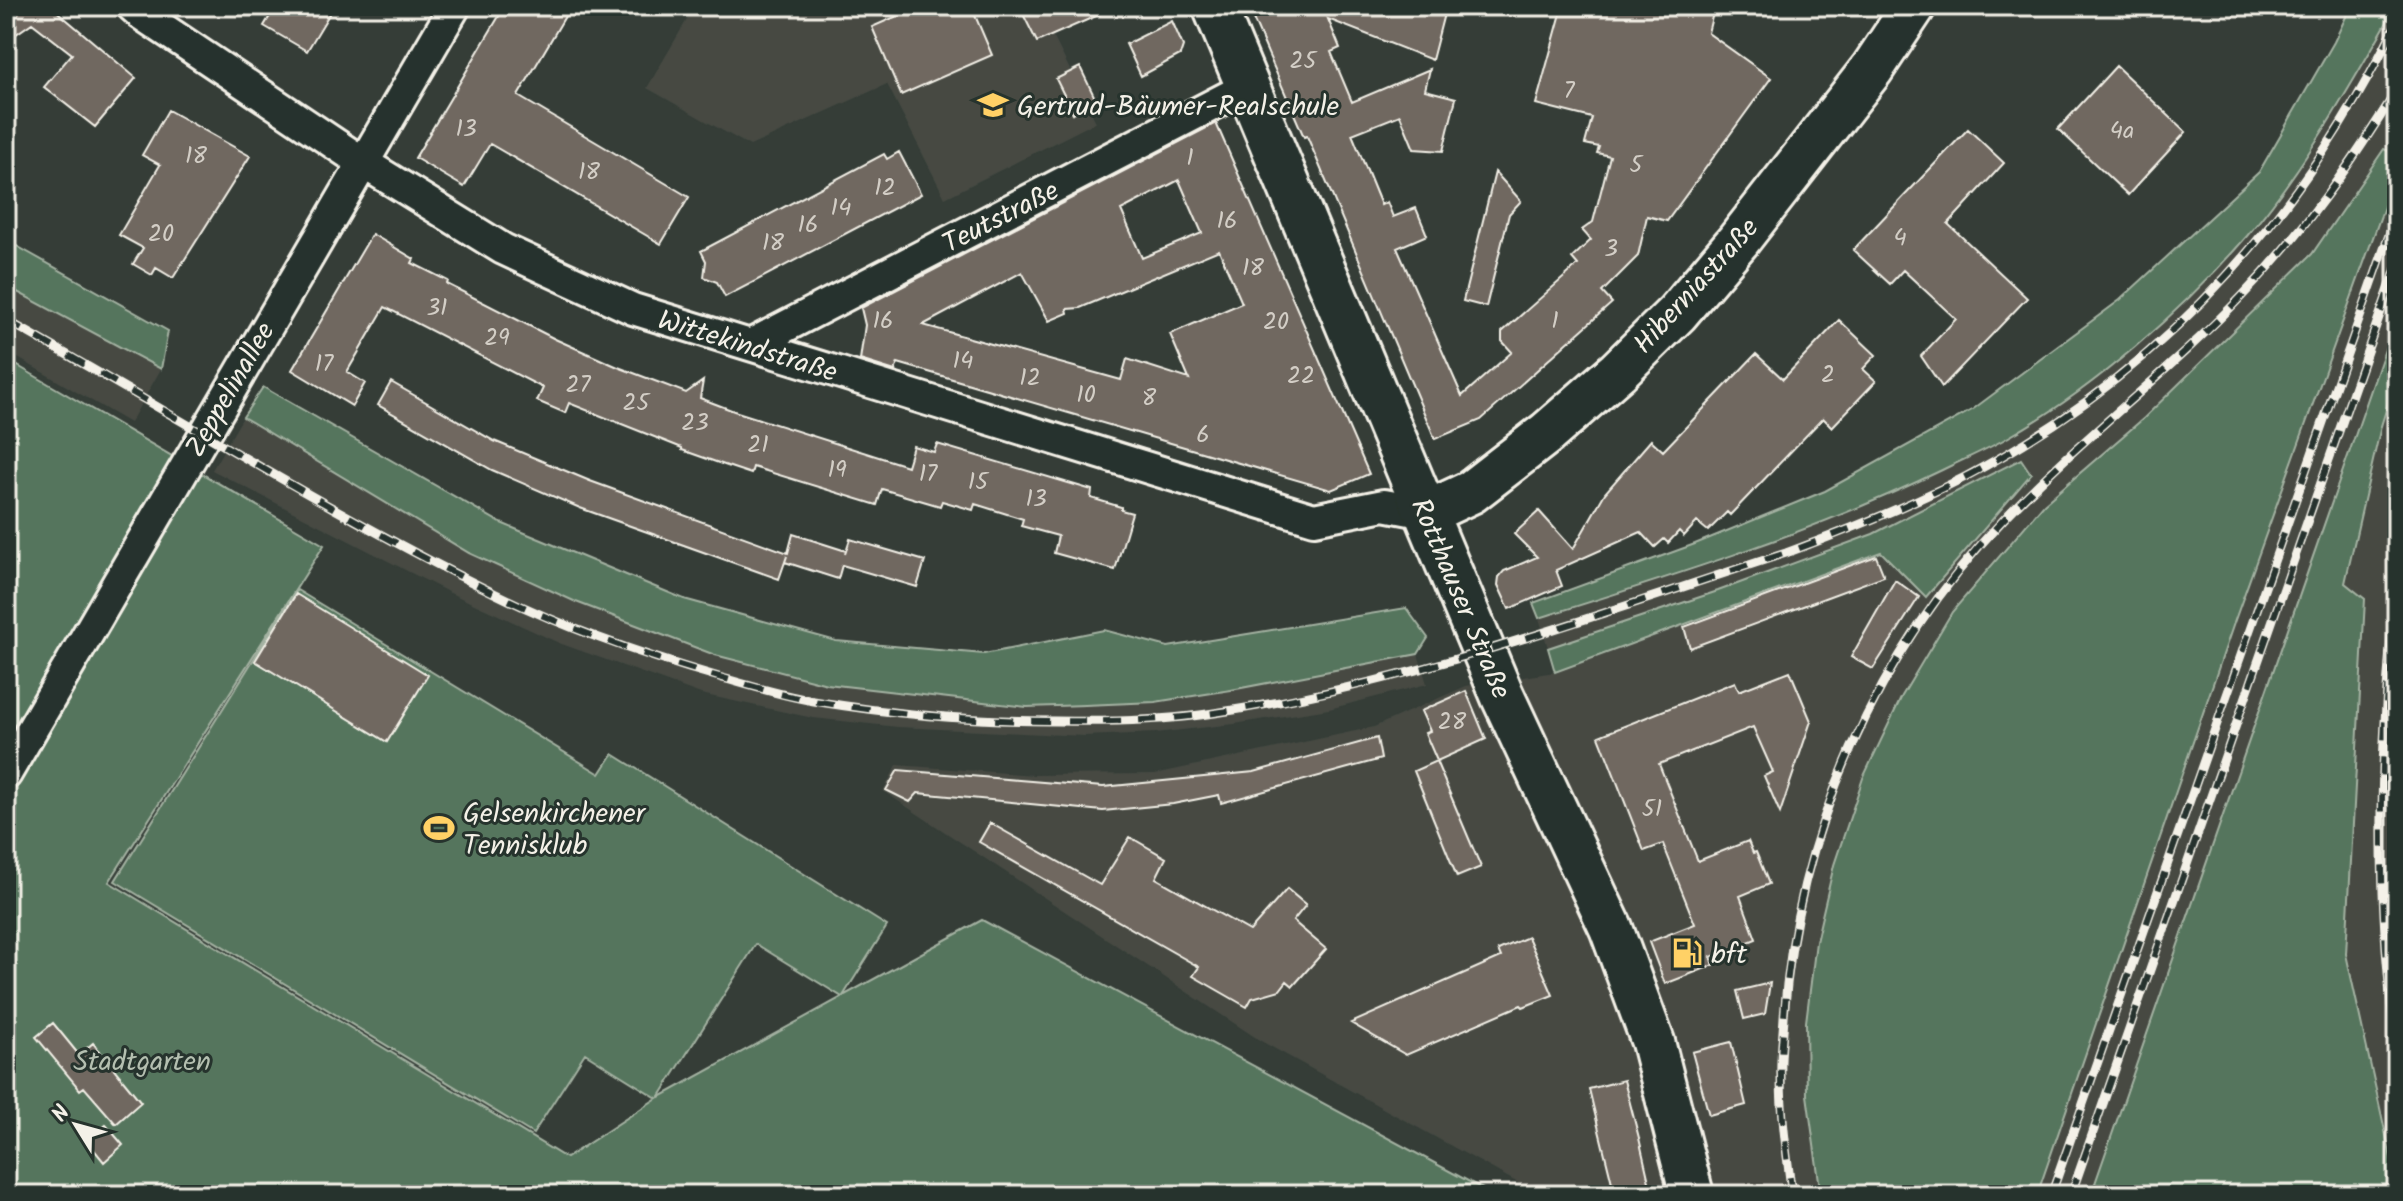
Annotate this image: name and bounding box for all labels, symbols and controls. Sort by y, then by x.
house number: 25 [1290,42,1319,81]
house number: 7 [1563,72,1575,111]
place label: Gertrud-Bäumer-Realschule [1017,85,1340,130]
school or university icon: Gertrud-Bäumer-Realschule [976,88,1010,122]
house number: 13 [455,110,477,149]
house number: 4a [2110,112,2134,151]
house number: 18 [185,137,208,176]
house number: 1 [1186,139,1194,178]
house number: 5 [1630,146,1645,185]
house number: 18 [578,153,601,192]
house number: 12 [874,169,896,208]
street label: Teutstraße [935,169,1068,267]
house number: 14 [831,189,851,228]
house number: 16 [1217,202,1237,241]
house number: 16 [798,206,818,245]
street label: Hiberniastraße [1623,208,1771,365]
house number: 20 [148,215,174,254]
house number: 4 [1893,219,1907,258]
house number: 18 [762,224,785,263]
house number: 3 [1604,230,1618,269]
house number: 18 [1242,249,1265,288]
house number: 31 [426,289,448,328]
street label: Wittekindstraße [652,299,843,396]
house number: 16 [873,302,893,341]
house number: 1 [1551,302,1559,341]
house number: 20 [1263,303,1289,342]
street label: Zeppelinallee [174,314,288,466]
house number: 29 [484,319,510,358]
house number: 14 [953,342,973,381]
house number: 17 [315,345,334,384]
house number: 2 [1821,356,1835,395]
house number: 22 [1287,357,1315,396]
house number: 12 [1019,359,1041,398]
house number: 27 [565,366,591,405]
house number: 10 [1076,376,1096,415]
house number: 8 [1142,379,1157,418]
house number: 25 [623,384,652,423]
house number: 23 [681,404,709,443]
house number: 6 [1196,416,1210,455]
house number: 21 [747,426,769,465]
house number: 19 [827,451,847,490]
house number: 17 [919,455,938,494]
house number: 15 [968,463,990,502]
house number: 13 [1025,480,1047,519]
street label: Rotthauser Straße [1397,491,1522,707]
house number: 28 [1438,703,1467,742]
house number: 51 [1642,790,1662,829]
place label: Gelsenkirchener Tennisklub [463,792,647,869]
sports icon: Gelsenkirchener Tennisklub [422,811,456,845]
place label: bft [1711,933,1748,978]
fuel station icon: bft [1670,936,1704,970]
park label: Stadtgarten [73,1040,211,1085]
north arrow [36,1085,116,1165]
text: N [44,1098,80,1131]

